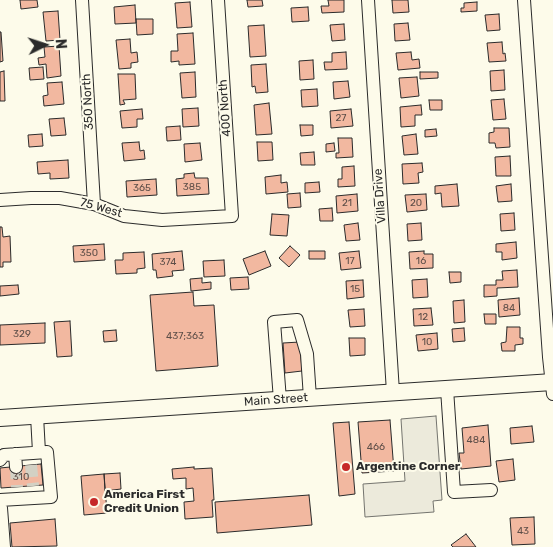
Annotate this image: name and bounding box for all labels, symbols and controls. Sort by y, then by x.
north arrow [20,20,70,70]
text: N [52,38,69,50]
street label: 350 North [79,73,97,131]
street label: 400 North [216,79,234,137]
house number: 27 [336,112,346,124]
street label: Villa Drive [371,168,389,224]
house number: 385 [183,181,201,193]
house number: 365 [133,182,151,194]
street label: 75 West [78,195,124,221]
house number: 21 [342,197,352,209]
house number: 20 [410,197,422,209]
house number: 350 [80,247,98,259]
house number: 17 [345,255,355,267]
house number: 16 [416,255,426,267]
house number: 374 [159,256,177,268]
house number: 15 [350,283,360,295]
house number: 84 [503,302,515,314]
house number: 12 [418,311,428,323]
house number: 329 [13,328,31,340]
house number: 437;363 [166,330,204,342]
house number: 10 [422,336,432,348]
street label: Main Street [244,391,308,409]
house number: 484 [467,434,485,446]
house number: 466 [367,441,385,453]
place label: Argentine Corner [356,460,460,474]
marker: Argentine Corner [340,461,352,473]
house number: 310 [13,471,29,483]
place label: America First Credit Union [104,488,185,516]
marker: America First Credit Union [88,496,100,508]
house number: 43 [517,525,529,537]

